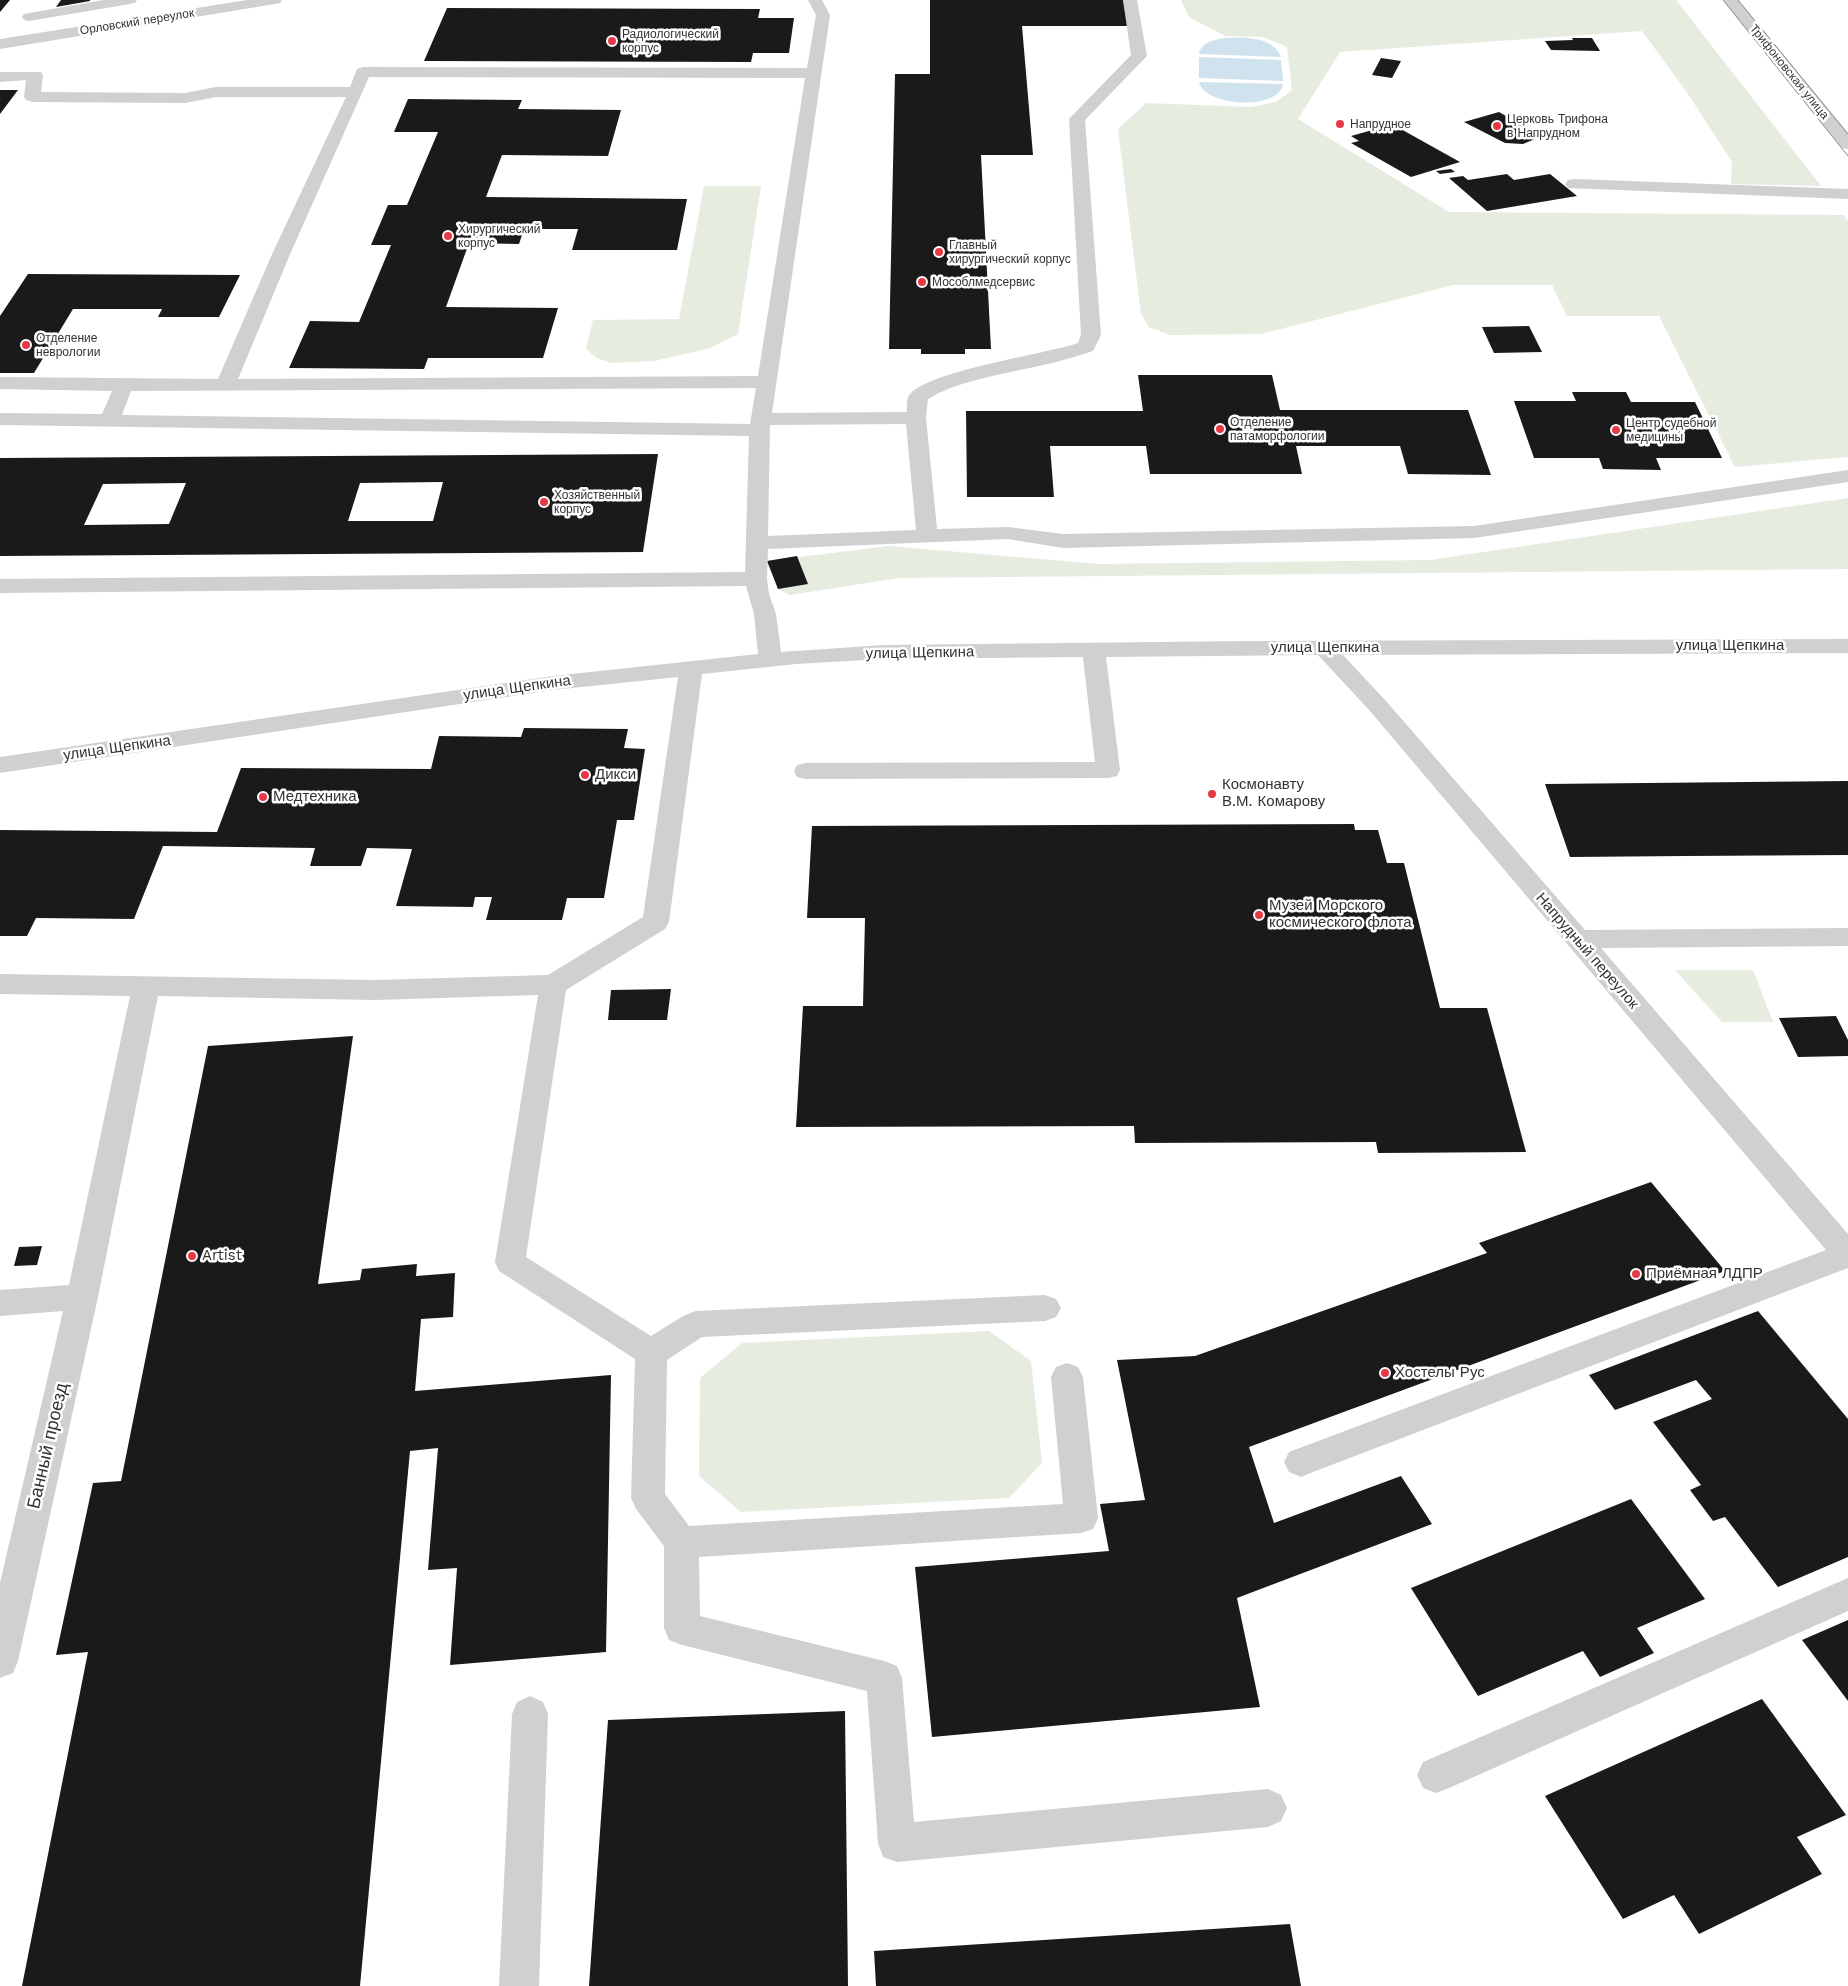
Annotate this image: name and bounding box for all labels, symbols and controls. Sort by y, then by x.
street label: Орловский переулок [79,6,195,38]
street label: Трифоновская улица [1746,22,1832,122]
place label: Радиологический корпус [622,27,719,55]
marker: Радиологический корпус [606,35,618,47]
place label: Церковь Трифона в Напрудном [1507,112,1608,140]
place label: Напрудное [1350,117,1411,131]
marker: Напрудное [1334,118,1346,130]
marker: Церковь Трифона в Напрудном [1491,120,1503,132]
place label: Хирургический корпус [458,222,540,250]
marker: Хирургический корпус [442,230,454,242]
place label: Главный хирургический корпус [949,238,1071,266]
marker: Главный хирургический корпус [933,246,945,258]
place label: Мособлмедсервис [932,275,1035,289]
marker: Мособлмедсервис [916,276,928,288]
place label: Отделение неврологии [36,331,100,359]
marker: Отделение неврологии [20,339,32,351]
place label: Отделение патаморфологии [1230,415,1324,443]
place label: Центр судебной медицины [1626,416,1716,444]
marker: Отделение патаморфологии [1214,423,1226,435]
marker: Центр судебной медицины [1610,424,1622,436]
place label: Хозяйственный корпус [554,488,640,516]
marker: Хозяйственный корпус [538,496,550,508]
street label: улица Щепкина [1676,637,1784,655]
street label: улица Щепкина [1271,639,1379,657]
street label: улица Щепкина [866,643,974,663]
street label: улица Щепкина [462,672,572,704]
street label: улица Щепкина [62,732,172,764]
place label: Дикси [595,766,636,784]
marker: Дикси [579,769,591,781]
place label: Космонавту В.М. Комарову [1222,776,1325,811]
place label: Медтехника [273,788,357,806]
marker: Космонавту В.М. Комарову [1206,788,1218,800]
marker: Медтехника [257,791,269,803]
street label: Напрудный переулок [1532,889,1642,1013]
place label: Музей Морского космического флота [1269,897,1412,932]
marker: Музей Морского космического флота [1253,909,1265,921]
place label: Artist [202,1247,242,1265]
marker: Artist [186,1250,198,1262]
place label: Приёмная ЛДПР [1646,1265,1763,1283]
marker: Приёмная ЛДПР [1630,1268,1642,1280]
place label: Хостелы Рус [1395,1364,1485,1382]
marker: Хостелы Рус [1379,1367,1391,1379]
street label: Банный проезд [23,1381,73,1511]

